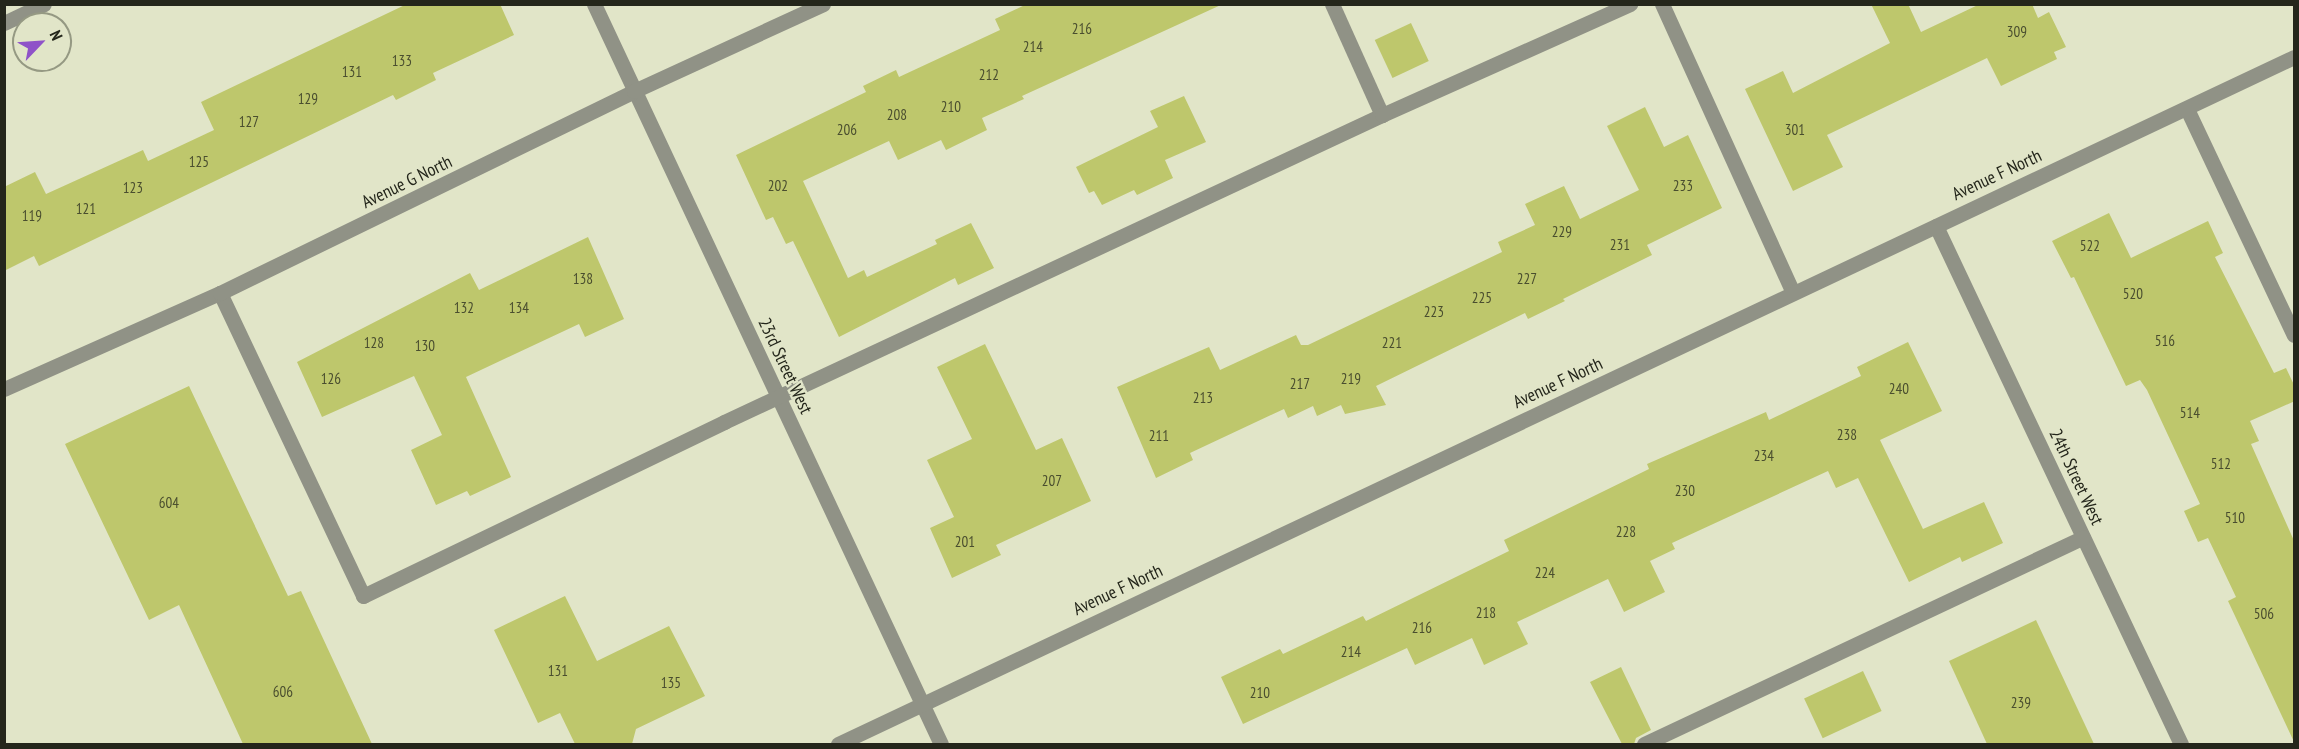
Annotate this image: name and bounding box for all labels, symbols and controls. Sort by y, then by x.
north arrow [12,12,72,72]
house number: 216 [1072,20,1092,38]
house number: 309 [2007,23,2027,41]
text: N [46,27,67,43]
house number: 214 [1023,38,1043,56]
house number: 133 [392,52,412,70]
house number: 131 [342,63,362,81]
house number: 212 [979,66,999,84]
house number: 129 [298,90,318,108]
house number: 210 [941,98,961,116]
house number: 208 [887,106,907,124]
house number: 127 [239,113,259,131]
house number: 206 [837,121,857,139]
house number: 301 [1785,121,1805,139]
street label: Avenue F North [1949,145,2045,205]
street label: Avenue G North [358,151,456,213]
house number: 125 [189,153,209,171]
house number: 202 [768,177,788,195]
house number: 233 [1673,177,1693,195]
house number: 123 [123,179,143,197]
house number: 121 [76,200,96,218]
house number: 119 [22,207,42,225]
house number: 229 [1552,223,1572,241]
house number: 231 [1610,236,1630,254]
house number: 522 [2080,237,2100,255]
house number: 138 [573,270,593,288]
house number: 227 [1517,270,1537,288]
house number: 520 [2123,285,2143,303]
house number: 225 [1472,289,1492,307]
house number: 132 [454,299,474,317]
house number: 134 [509,299,529,317]
house number: 223 [1424,303,1444,321]
street label: 23rd Street West [753,314,817,418]
house number: 516 [2155,332,2175,350]
house number: 128 [364,334,384,352]
house number: 221 [1382,334,1402,352]
house number: 130 [415,337,435,355]
street label: Avenue F North [1510,353,1606,413]
house number: 126 [321,370,341,388]
house number: 219 [1341,370,1361,388]
house number: 217 [1290,375,1310,393]
house number: 240 [1889,380,1909,398]
house number: 213 [1193,389,1213,407]
house number: 514 [2180,404,2200,422]
street label: 24th Street West [2044,425,2108,529]
house number: 238 [1837,426,1857,444]
house number: 211 [1149,427,1169,445]
house number: 234 [1754,447,1774,465]
house number: 512 [2211,455,2231,473]
house number: 207 [1042,472,1062,490]
house number: 230 [1675,482,1695,500]
house number: 604 [159,494,179,512]
house number: 510 [2225,509,2245,527]
house number: 228 [1616,523,1636,541]
house number: 201 [955,533,975,551]
street label: Avenue F North [1070,560,1166,620]
house number: 224 [1535,564,1555,582]
house number: 218 [1476,604,1496,622]
house number: 506 [2254,605,2274,623]
house number: 216 [1412,619,1432,637]
house number: 214 [1341,643,1361,661]
house number: 131 [548,662,568,680]
house number: 135 [661,674,681,692]
house number: 606 [273,683,293,701]
house number: 210 [1250,684,1270,702]
house number: 239 [2011,694,2031,712]

